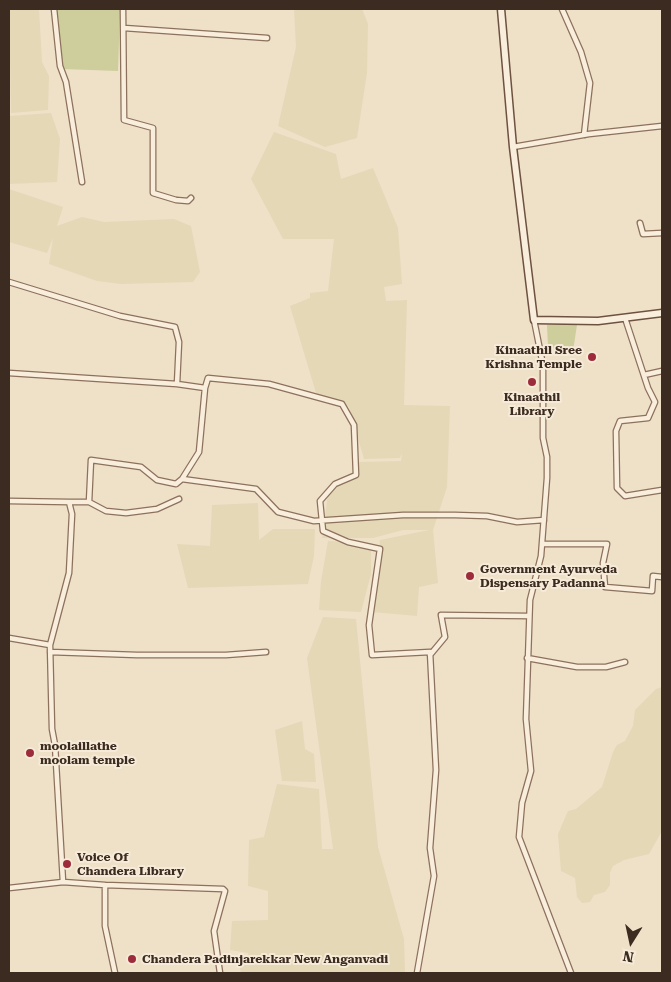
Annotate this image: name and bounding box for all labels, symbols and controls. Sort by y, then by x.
place label: Kinaathil Sree Krishna Temple [485,343,582,371]
marker: Kinaathil Sree Krishna Temple [586,351,598,363]
marker: Kinaathil Library [526,376,538,388]
place label: Kinaathil Library [504,390,560,418]
place label: Government Ayurveda Dispensary Padanna [480,562,617,590]
marker: Government Ayurveda Dispensary Padanna [464,570,476,582]
place label: moolaillathe moolam temple [40,739,135,767]
marker: moolaillathe moolam temple [24,747,36,759]
place label: Voice Of Chandera Library [77,850,184,878]
marker: Voice Of Chandera Library [61,858,73,870]
north arrow [606,917,656,967]
text: N [622,948,635,966]
place label: Chandera Padinjarekkar New Anganvadi [142,952,388,966]
marker: Chandera Padinjarekkar New Anganvadi [126,953,138,965]

